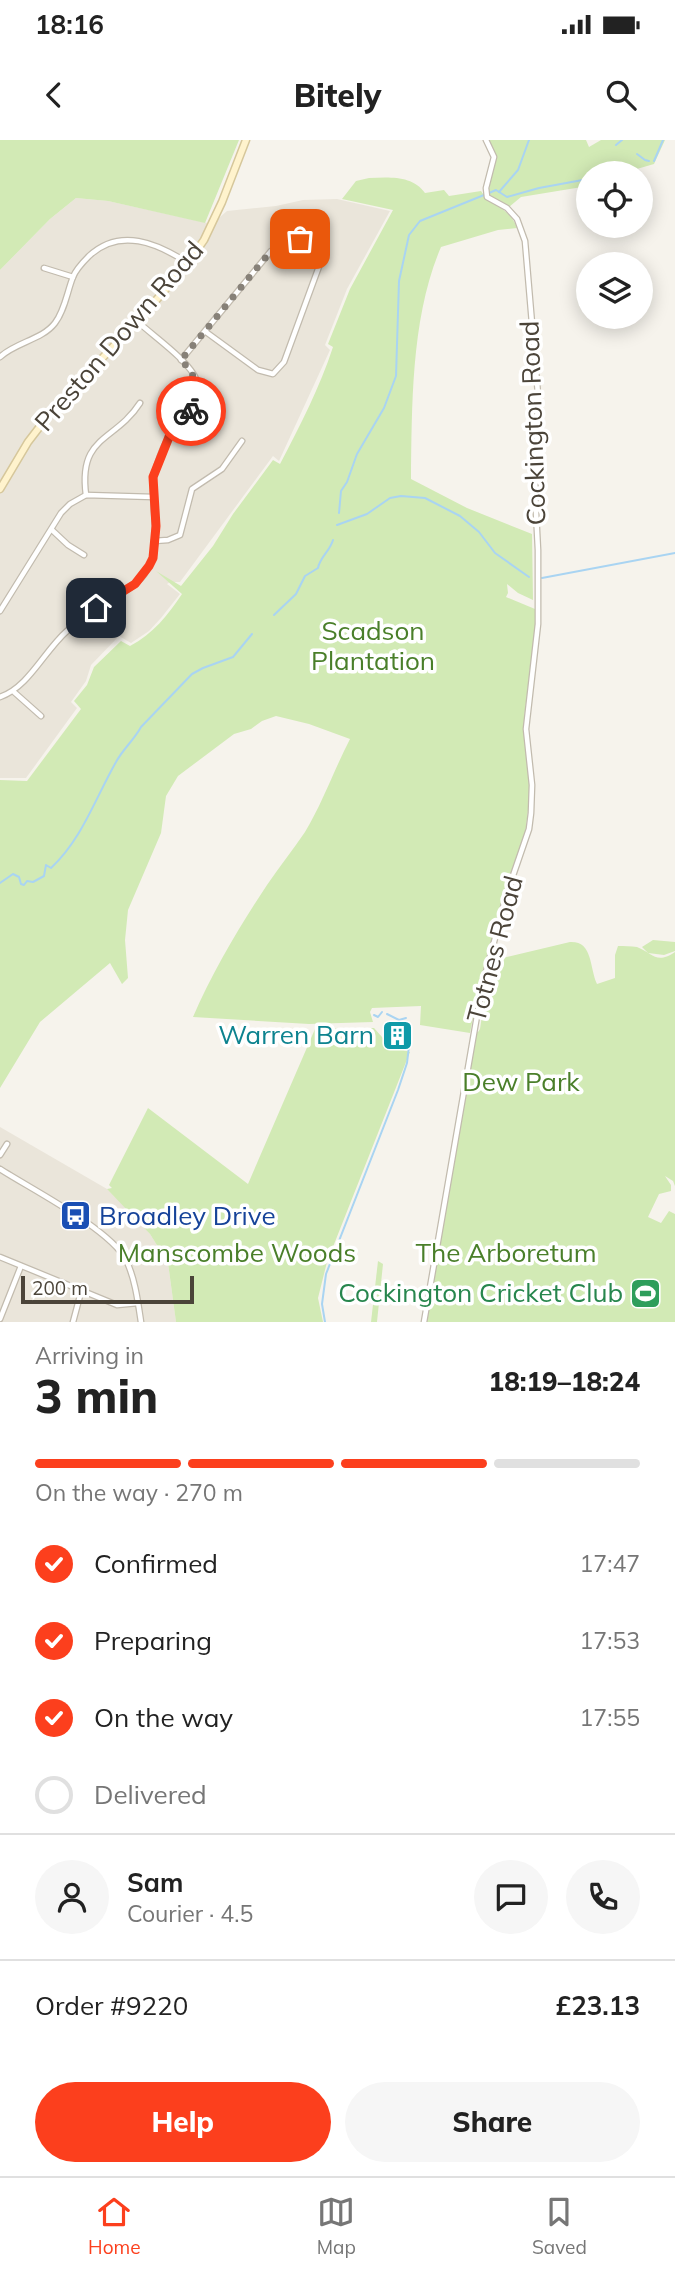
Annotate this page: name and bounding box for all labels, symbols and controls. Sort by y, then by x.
text: 18:16 [35,8,104,41]
text: Bitely [294,75,381,115]
icon: back [35,76,73,114]
icon: search [602,76,640,114]
map controls [576,161,653,329]
button: locate [576,161,653,238]
pin [270,209,330,269]
icon: bag [281,220,319,258]
street label: Preston Down Road [27,234,210,437]
button: layers [576,252,653,329]
street label: Cockington Road [512,320,553,526]
courier [156,376,226,446]
icon: bike [172,392,210,430]
pin [66,578,126,638]
icon: home [77,589,115,627]
park label: Scadson Plantation [311,614,435,677]
street label: Totnes Road [459,872,530,1026]
place label: Warren Barn [218,1018,374,1051]
building icon: Warren Barn [380,1018,414,1052]
park label: Dew Park [462,1065,580,1098]
bus stop icon: Broadley Drive [59,1199,93,1233]
place label: Broadley Drive [99,1199,276,1232]
park label: Manscombe Woods [118,1236,356,1269]
park label: The Arboretum [415,1236,597,1269]
scale bar [21,1273,194,1305]
text: 200 m [32,1276,88,1300]
place label: Cockington Cricket Club [338,1276,623,1309]
sports icon: Cockington Cricket Club [629,1276,663,1310]
text: Arriving in [35,1341,144,1370]
text: 18:19–18:24 [489,1365,640,1398]
text: 3 min [35,1367,158,1425]
text: On the way · 270 m [35,1478,243,1507]
icon: check [35,1545,73,1583]
text: Confirmed [94,1547,218,1580]
text: 17:47 [580,1549,640,1578]
icon: check [35,1622,73,1660]
text: Preparing [94,1624,212,1657]
text: 17:53 [580,1626,640,1655]
icon: check [35,1699,73,1737]
text: On the way [94,1701,233,1734]
text: 17:55 [580,1703,640,1732]
text: Delivered [94,1778,207,1811]
button: person [35,1860,109,1934]
button: chat [474,1860,548,1934]
button: phone [566,1860,640,1934]
text: Sam [127,1866,183,1899]
text: Courier · 4.5 [127,1899,253,1928]
text: Order #9220 [35,1989,188,2022]
text: £23.13 [556,1989,640,2022]
button: Help [35,2082,331,2162]
button: Share [345,2082,640,2162]
tab: Home [88,2193,141,2259]
tab: Map [317,2193,356,2259]
tab: Saved [532,2193,587,2259]

